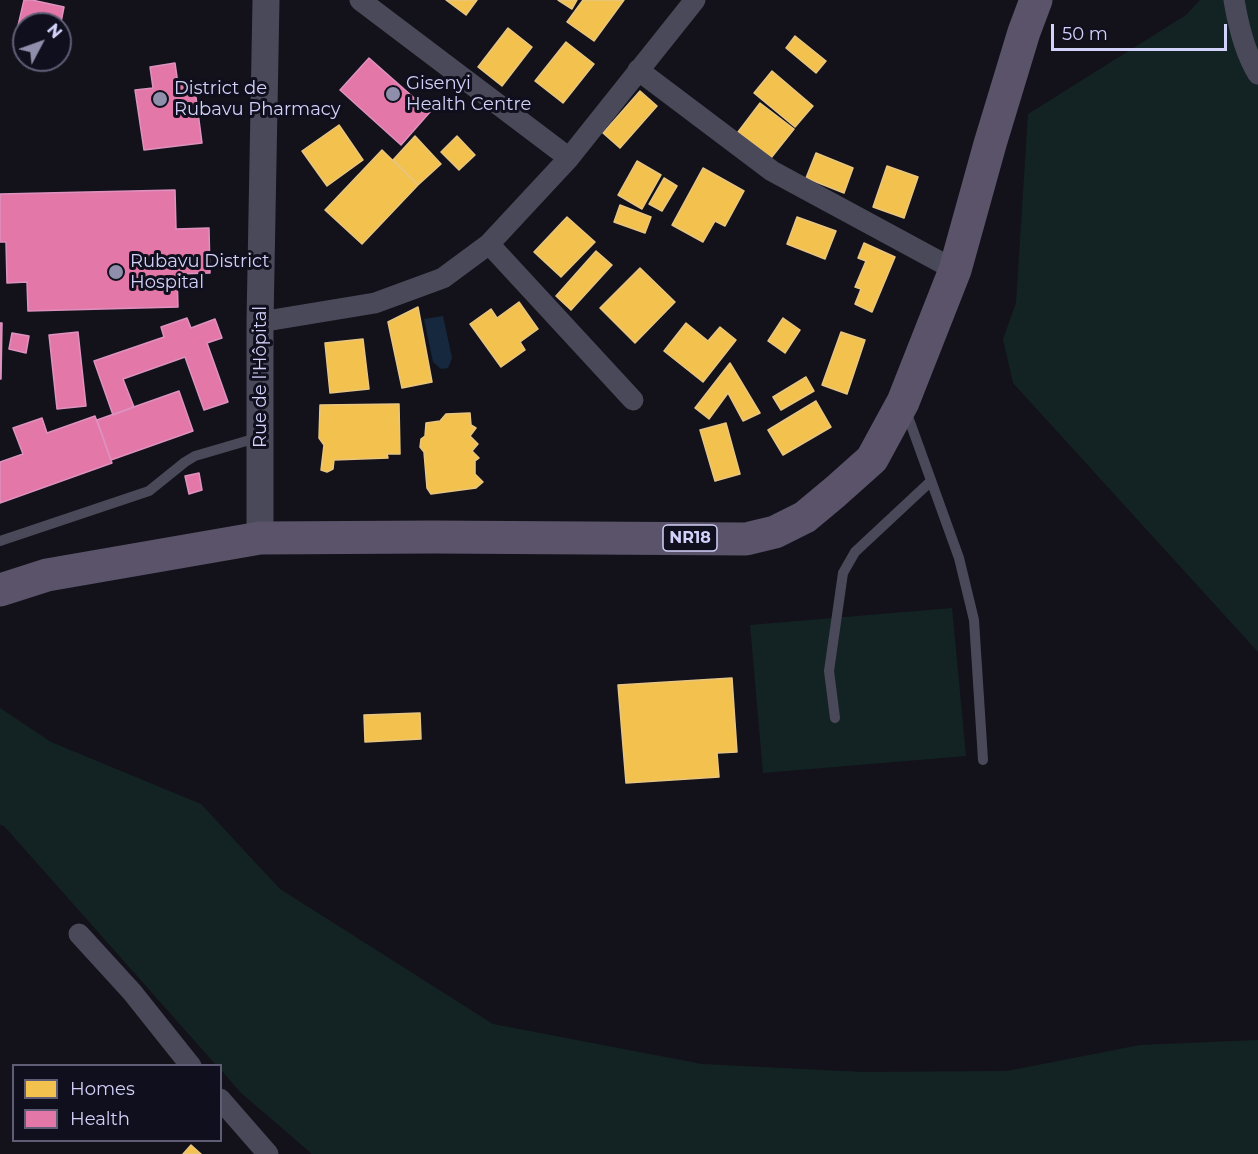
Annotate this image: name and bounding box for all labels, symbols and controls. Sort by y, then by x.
north arrow [12,12,72,72]
scale bar [1054,12,1230,50]
text: N [43,20,66,42]
text: 50 m [1062,23,1108,45]
place label: Gisenyi Health Centre [406,73,531,116]
place label: District de Rubavu Pharmacy [174,78,341,121]
marker: Gisenyi Health Centre [384,85,402,103]
marker: District de Rubavu Pharmacy [151,90,169,108]
place label: Rubavu District Hospital [130,251,270,294]
marker: Rubavu District Hospital [107,263,125,281]
street label: Rue de l'Hôpital [250,306,272,448]
road number: NR18 [663,525,717,551]
legend [12,1064,222,1142]
text: Homes [70,1078,135,1100]
text: Health [70,1108,130,1130]

